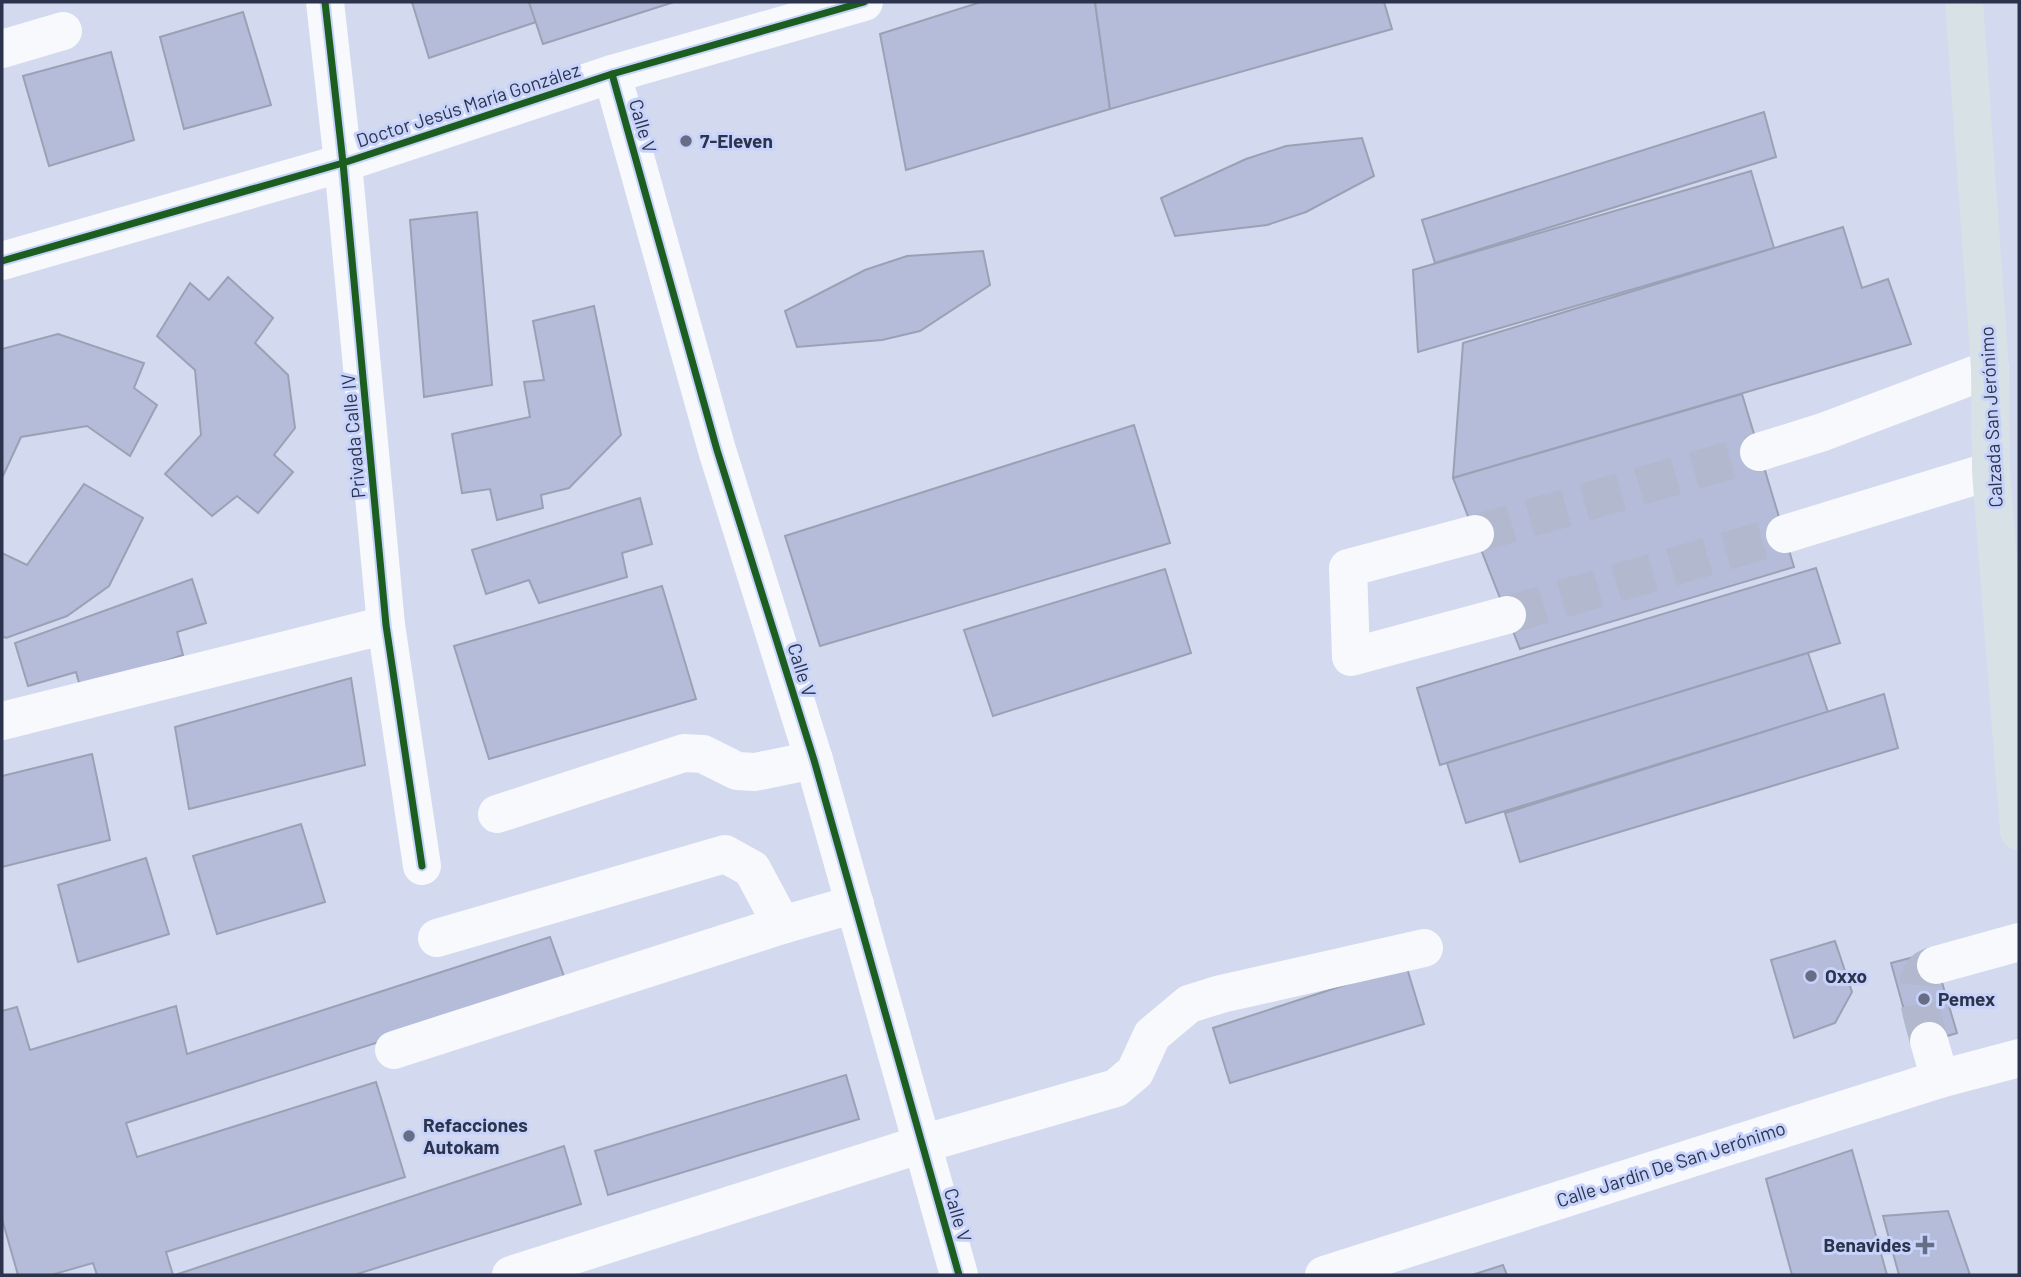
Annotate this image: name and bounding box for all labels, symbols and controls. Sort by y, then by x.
street label: Doctor Jesús María González [353,57,583,152]
street label: Calle V [625,96,662,155]
place label: 7-Eleven [700,129,773,152]
marker: 7-Eleven [678,133,694,149]
street label: Calzada San Jerónimo [1974,326,2007,508]
street label: Privada Calle IV [336,373,369,499]
street label: Calle V [783,640,822,699]
place label: Oxxo [1825,964,1867,987]
marker: Oxxo [1803,968,1819,984]
place label: Pemex [1938,987,1995,1010]
marker: Pemex [1916,991,1932,1007]
place label: Refacciones Autokam [423,1113,528,1158]
street label: Calle Jardín De San Jerónimo [1553,1116,1788,1211]
marker: Refacciones Autokam [401,1128,417,1144]
street label: Calle V [940,1185,977,1244]
place label: Benavides [1823,1233,1911,1256]
marker: Benavides [1917,1237,1933,1253]

